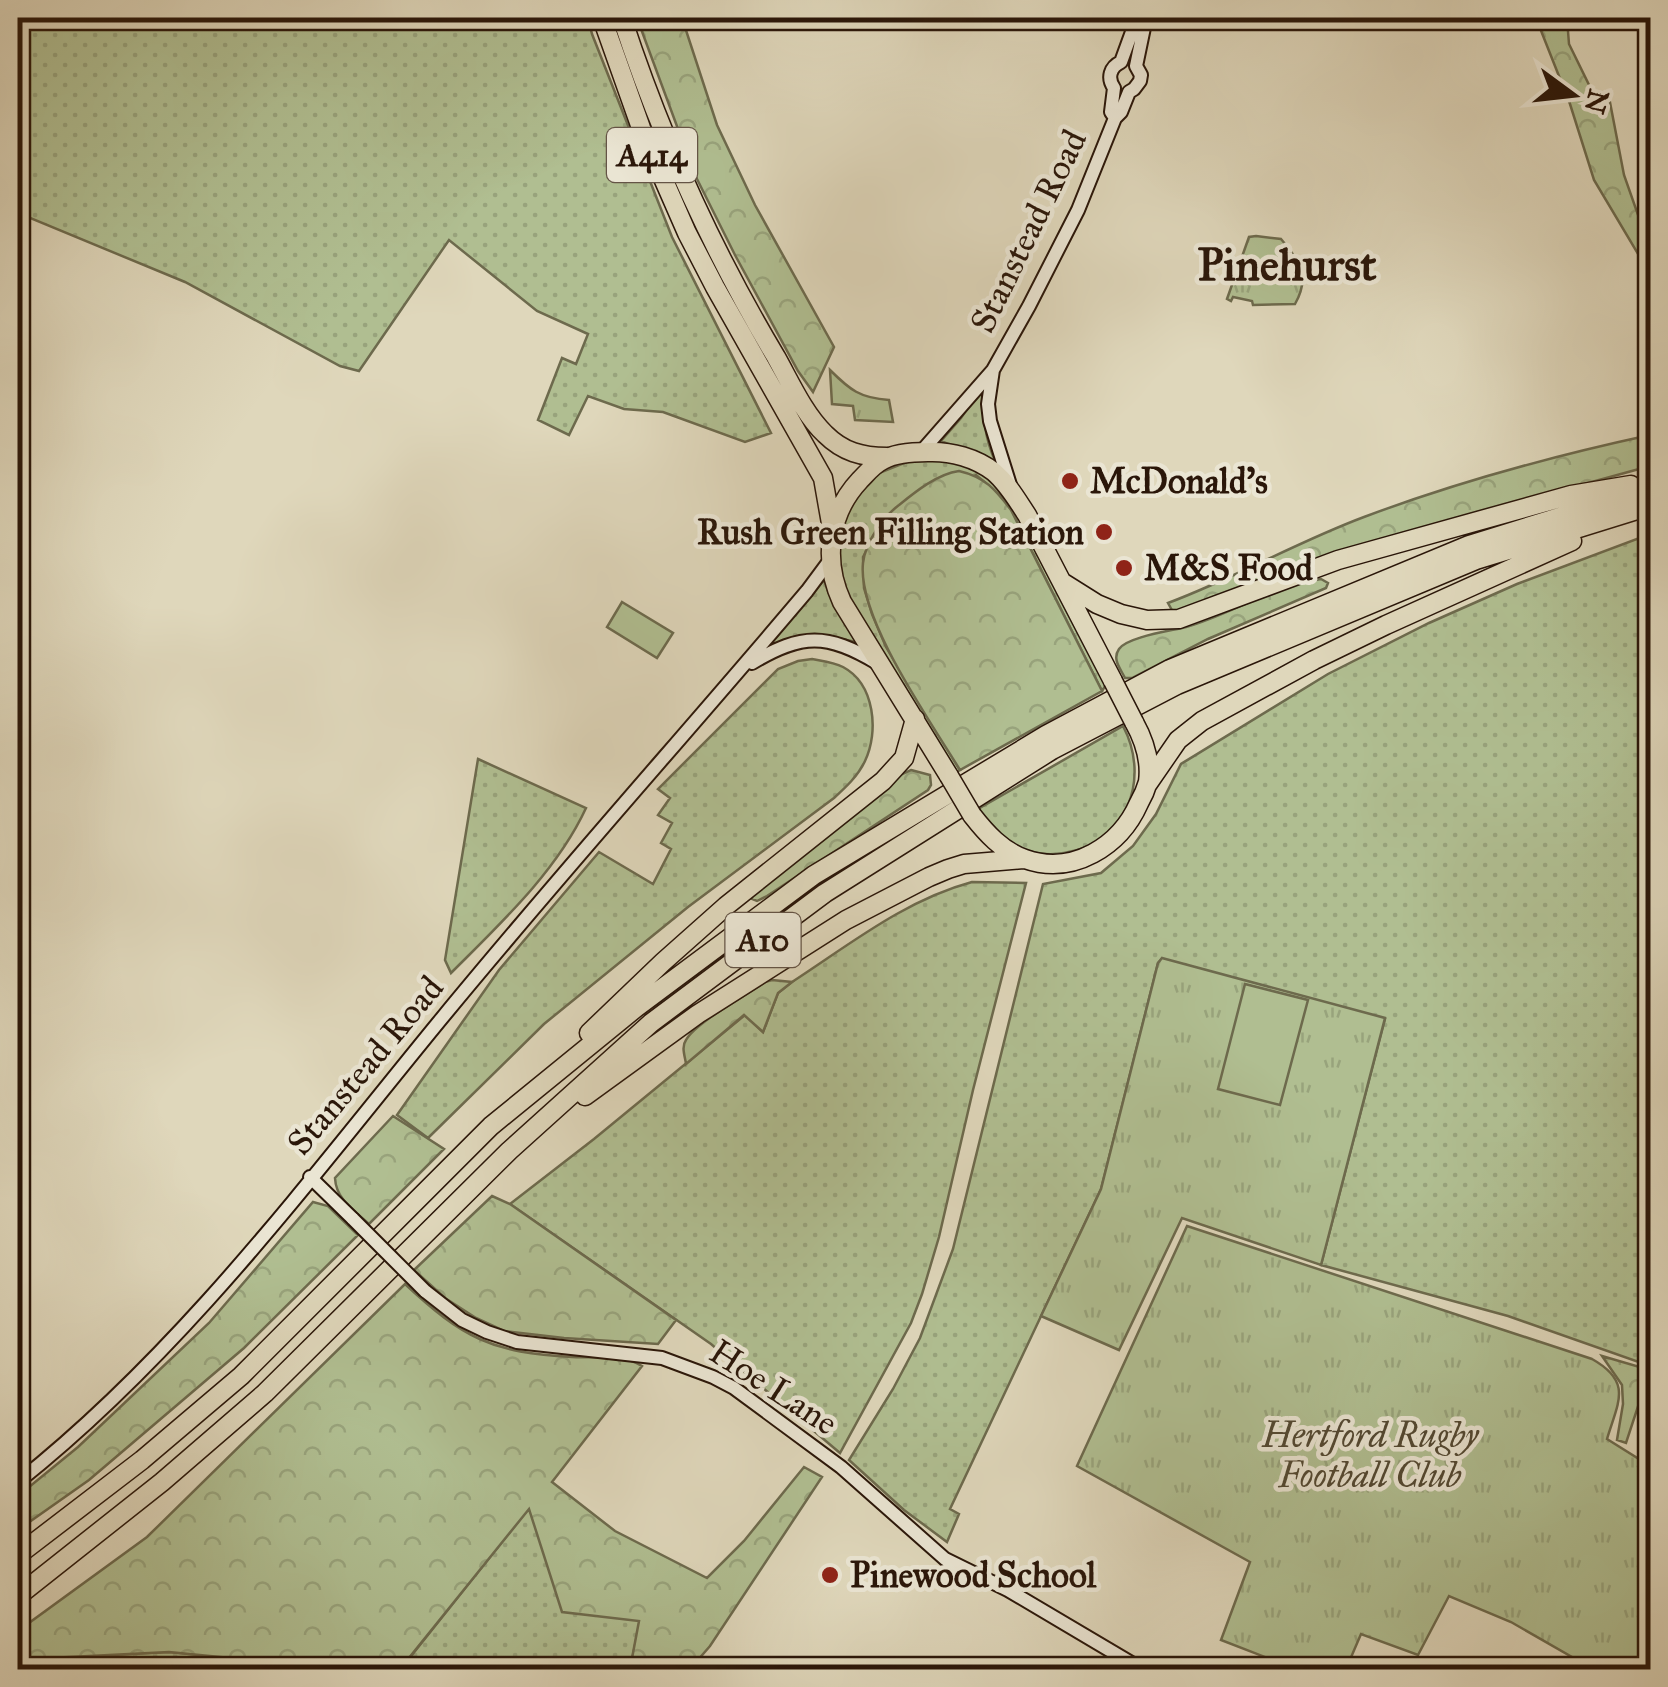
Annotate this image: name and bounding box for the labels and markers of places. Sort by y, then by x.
place label: McDonald's [1090,460,1268,503]
marker: McDonald's [1059,470,1081,492]
place label: Rush Green Filling Station [697,511,1084,554]
marker: Rush Green Filling Station [1093,521,1115,543]
place label: M&S Food [1144,547,1313,590]
marker: M&S Food [1113,557,1135,579]
place label: Pinewood School [850,1554,1097,1597]
marker: Pinewood School [819,1564,841,1586]

